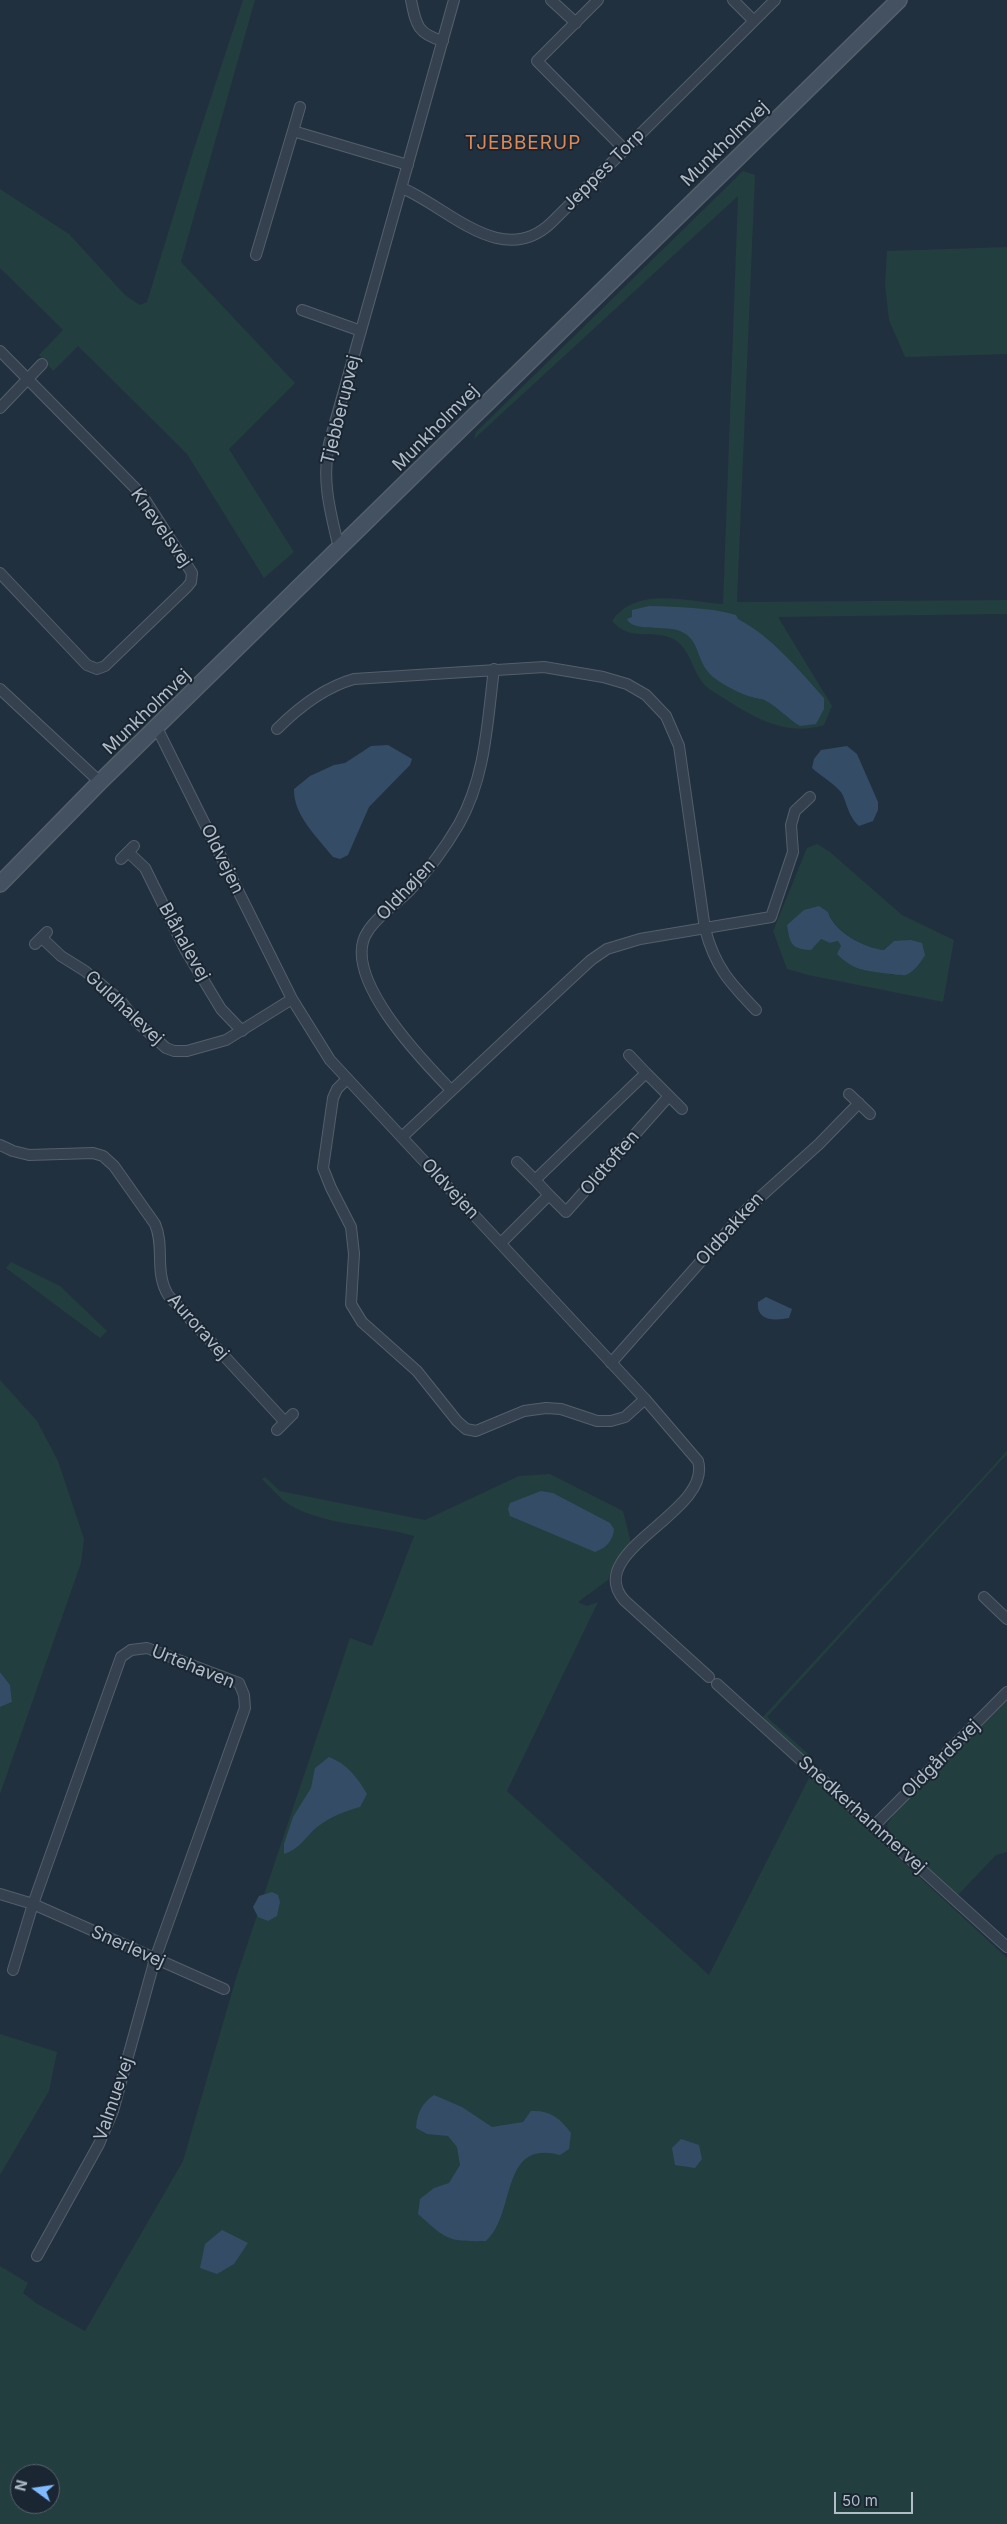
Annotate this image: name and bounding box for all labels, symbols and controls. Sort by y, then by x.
street label: Munkholmvej [677,97,773,191]
street label: Jeppes Torp [559,125,649,215]
district label: TJEBBERUP [464,132,582,154]
street label: Tjebberupvej [317,353,365,467]
street label: Munkholmvej [388,380,484,476]
street label: Knevelsvej [126,484,196,572]
street label: Munkholmvej [99,665,195,759]
street label: Oldvejen [196,821,248,897]
street label: Oldhøjen [372,855,440,925]
street label: Blåhalevej [154,899,214,985]
street label: Guldhalevej [80,966,168,1050]
street label: Oldtoften [576,1126,644,1200]
street label: Oldvejen [417,1154,483,1224]
street label: Oldbakken [692,1188,768,1270]
street label: Auroravej [163,1289,233,1365]
street label: Urtehaven [148,1640,238,1694]
street label: Oldgårdsvej [897,1715,985,1803]
street label: Snedkerhammervej [793,1752,931,1878]
street label: Snerlevej [88,1921,168,1973]
street label: Valmuevej [90,2054,138,2144]
north arrow [10,2464,60,2514]
text: N [11,2478,30,2493]
scale bar [837,2482,916,2514]
text: 50 m [842,2491,878,2510]

